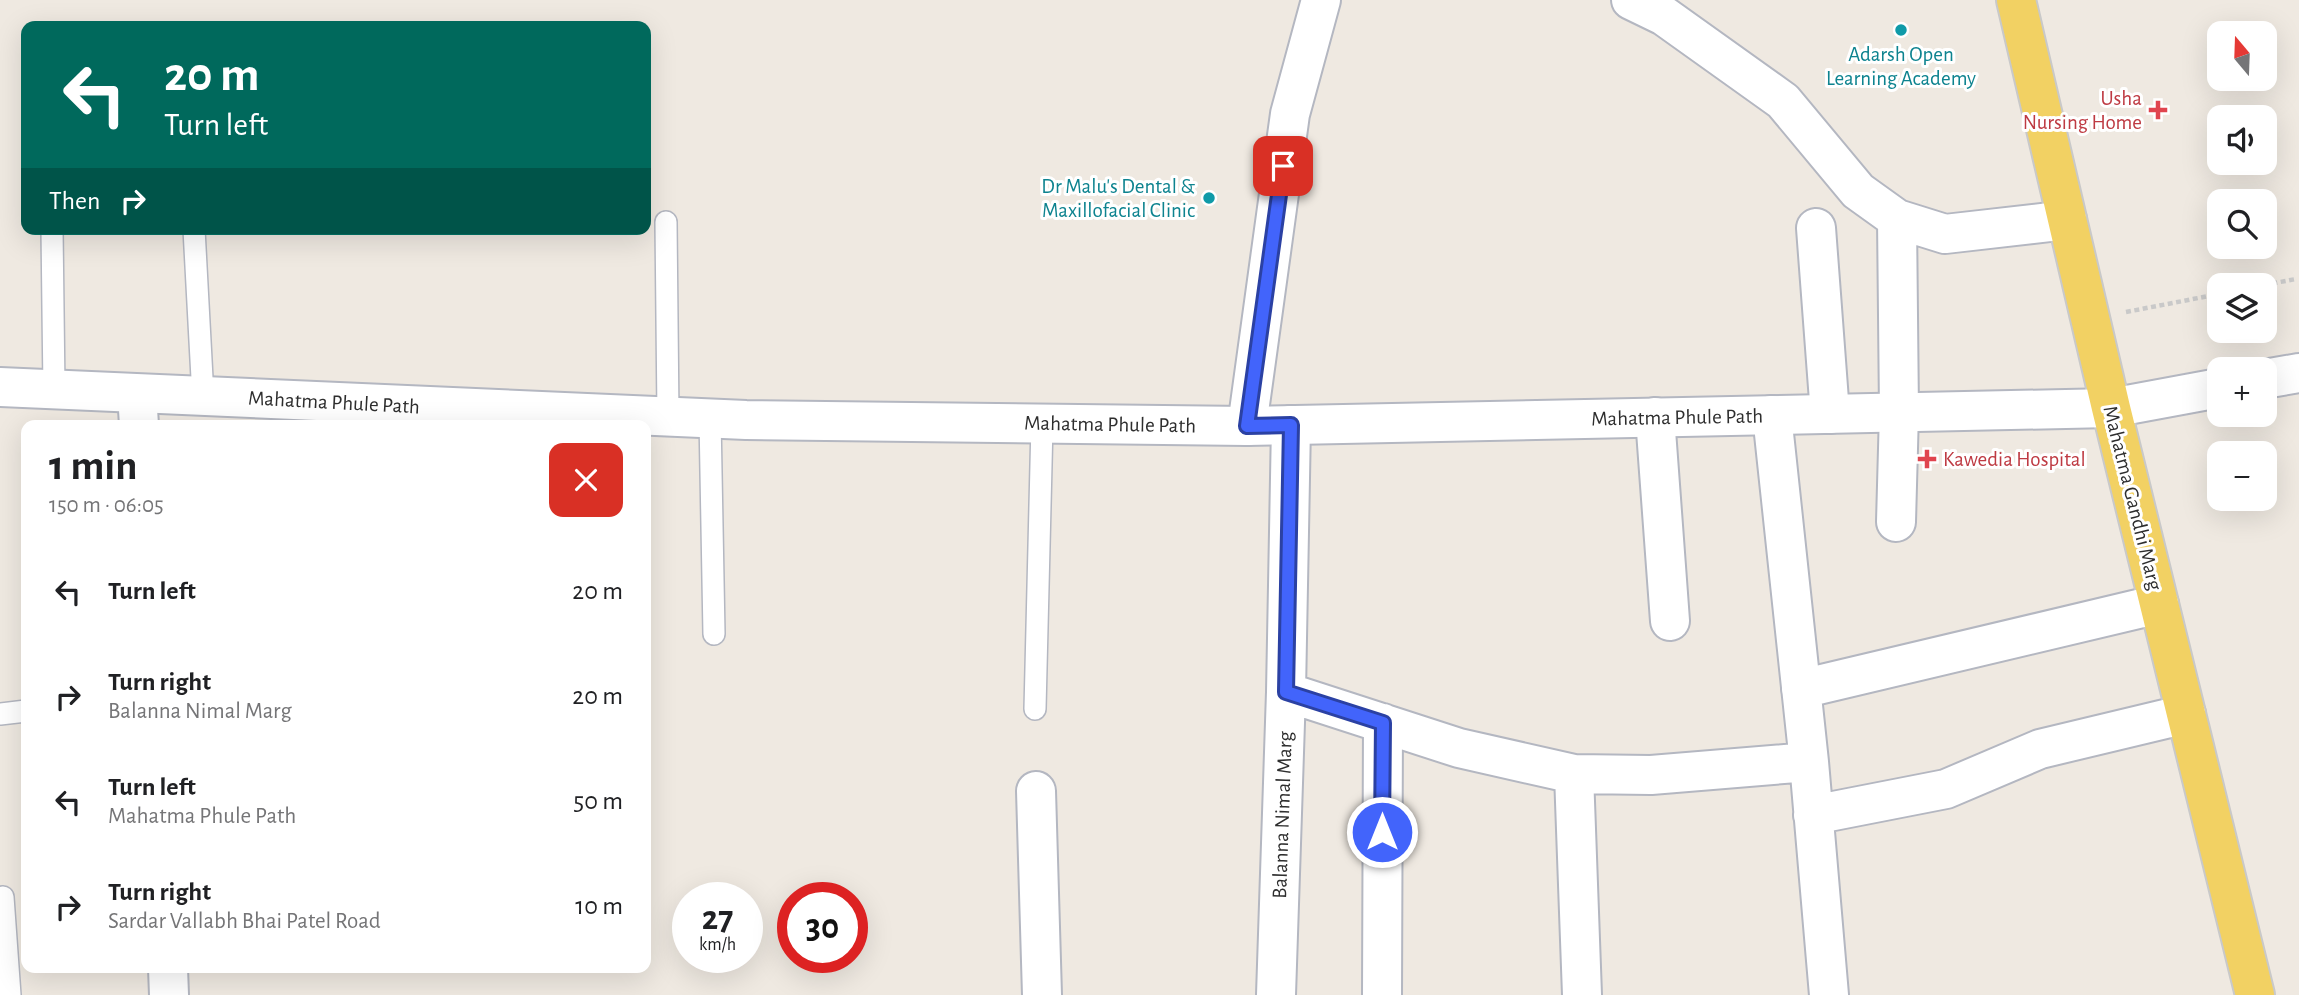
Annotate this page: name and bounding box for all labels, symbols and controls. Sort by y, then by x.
north arrow [2207,21,2277,91]
map controls [2207,21,2277,511]
marker: Adarsh Open Learning Academy [1893,22,1909,38]
place label: Adarsh Open Learning Academy [1826,44,1976,89]
icon: left [49,49,140,140]
text: 20 m [164,51,260,100]
place label: Usha Nursing Home [2023,88,2142,133]
marker: Usha Nursing Home [2148,100,2168,120]
button: sound [2207,105,2277,175]
text: Turn left [164,109,268,141]
pin [1253,136,1313,196]
icon: arrive [1264,147,1302,185]
place label: Dr Malu's Dental & Maxillofacial Clinic [1041,176,1195,221]
icon: right [114,182,152,220]
text: Then [49,188,100,214]
button: search [2207,189,2277,259]
marker: Dr Malu's Dental & Maxillofacial Clinic [1201,190,1217,206]
button: layers [2207,273,2277,343]
button: + [2207,357,2277,427]
street label: Mahatma Phule Path [248,388,420,417]
street label: Mahatma Gandhi Marg [2099,404,2166,593]
street label: Mahatma Phule Path [1591,406,1763,429]
street label: Mahatma Phule Path [1024,413,1196,436]
button: − [2207,441,2277,511]
button: close [549,443,623,517]
text: 1 min [49,445,138,487]
marker: Kawedia Hospital [1917,449,1937,469]
place label: Kawedia Hospital [1943,449,2086,470]
text: 150 m · 06:05 [49,494,164,517]
icon: left [49,573,87,611]
text: Turn left [108,578,196,604]
text: 20 m [572,578,623,604]
text: Turn right [108,669,211,695]
icon: right [49,678,87,716]
text: 20 m [572,683,623,709]
text: Balanna Nimal Marg [108,700,292,723]
street label: Balanna Nimal Marg [1269,730,1296,899]
text: Turn left [108,774,196,800]
icon: left [49,783,87,821]
text: 50 m [573,788,623,814]
position arrow [1345,795,1419,869]
text: Mahatma Phule Path [108,805,296,828]
text: Turn right [108,879,211,905]
speed limit sign: 30 [777,882,868,973]
icon: right [49,888,87,926]
text: 10 m [575,893,623,919]
text: 27 [702,901,733,936]
text: Sardar Vallabh Bhai Patel Road [108,910,381,933]
text: km/h [699,936,736,954]

